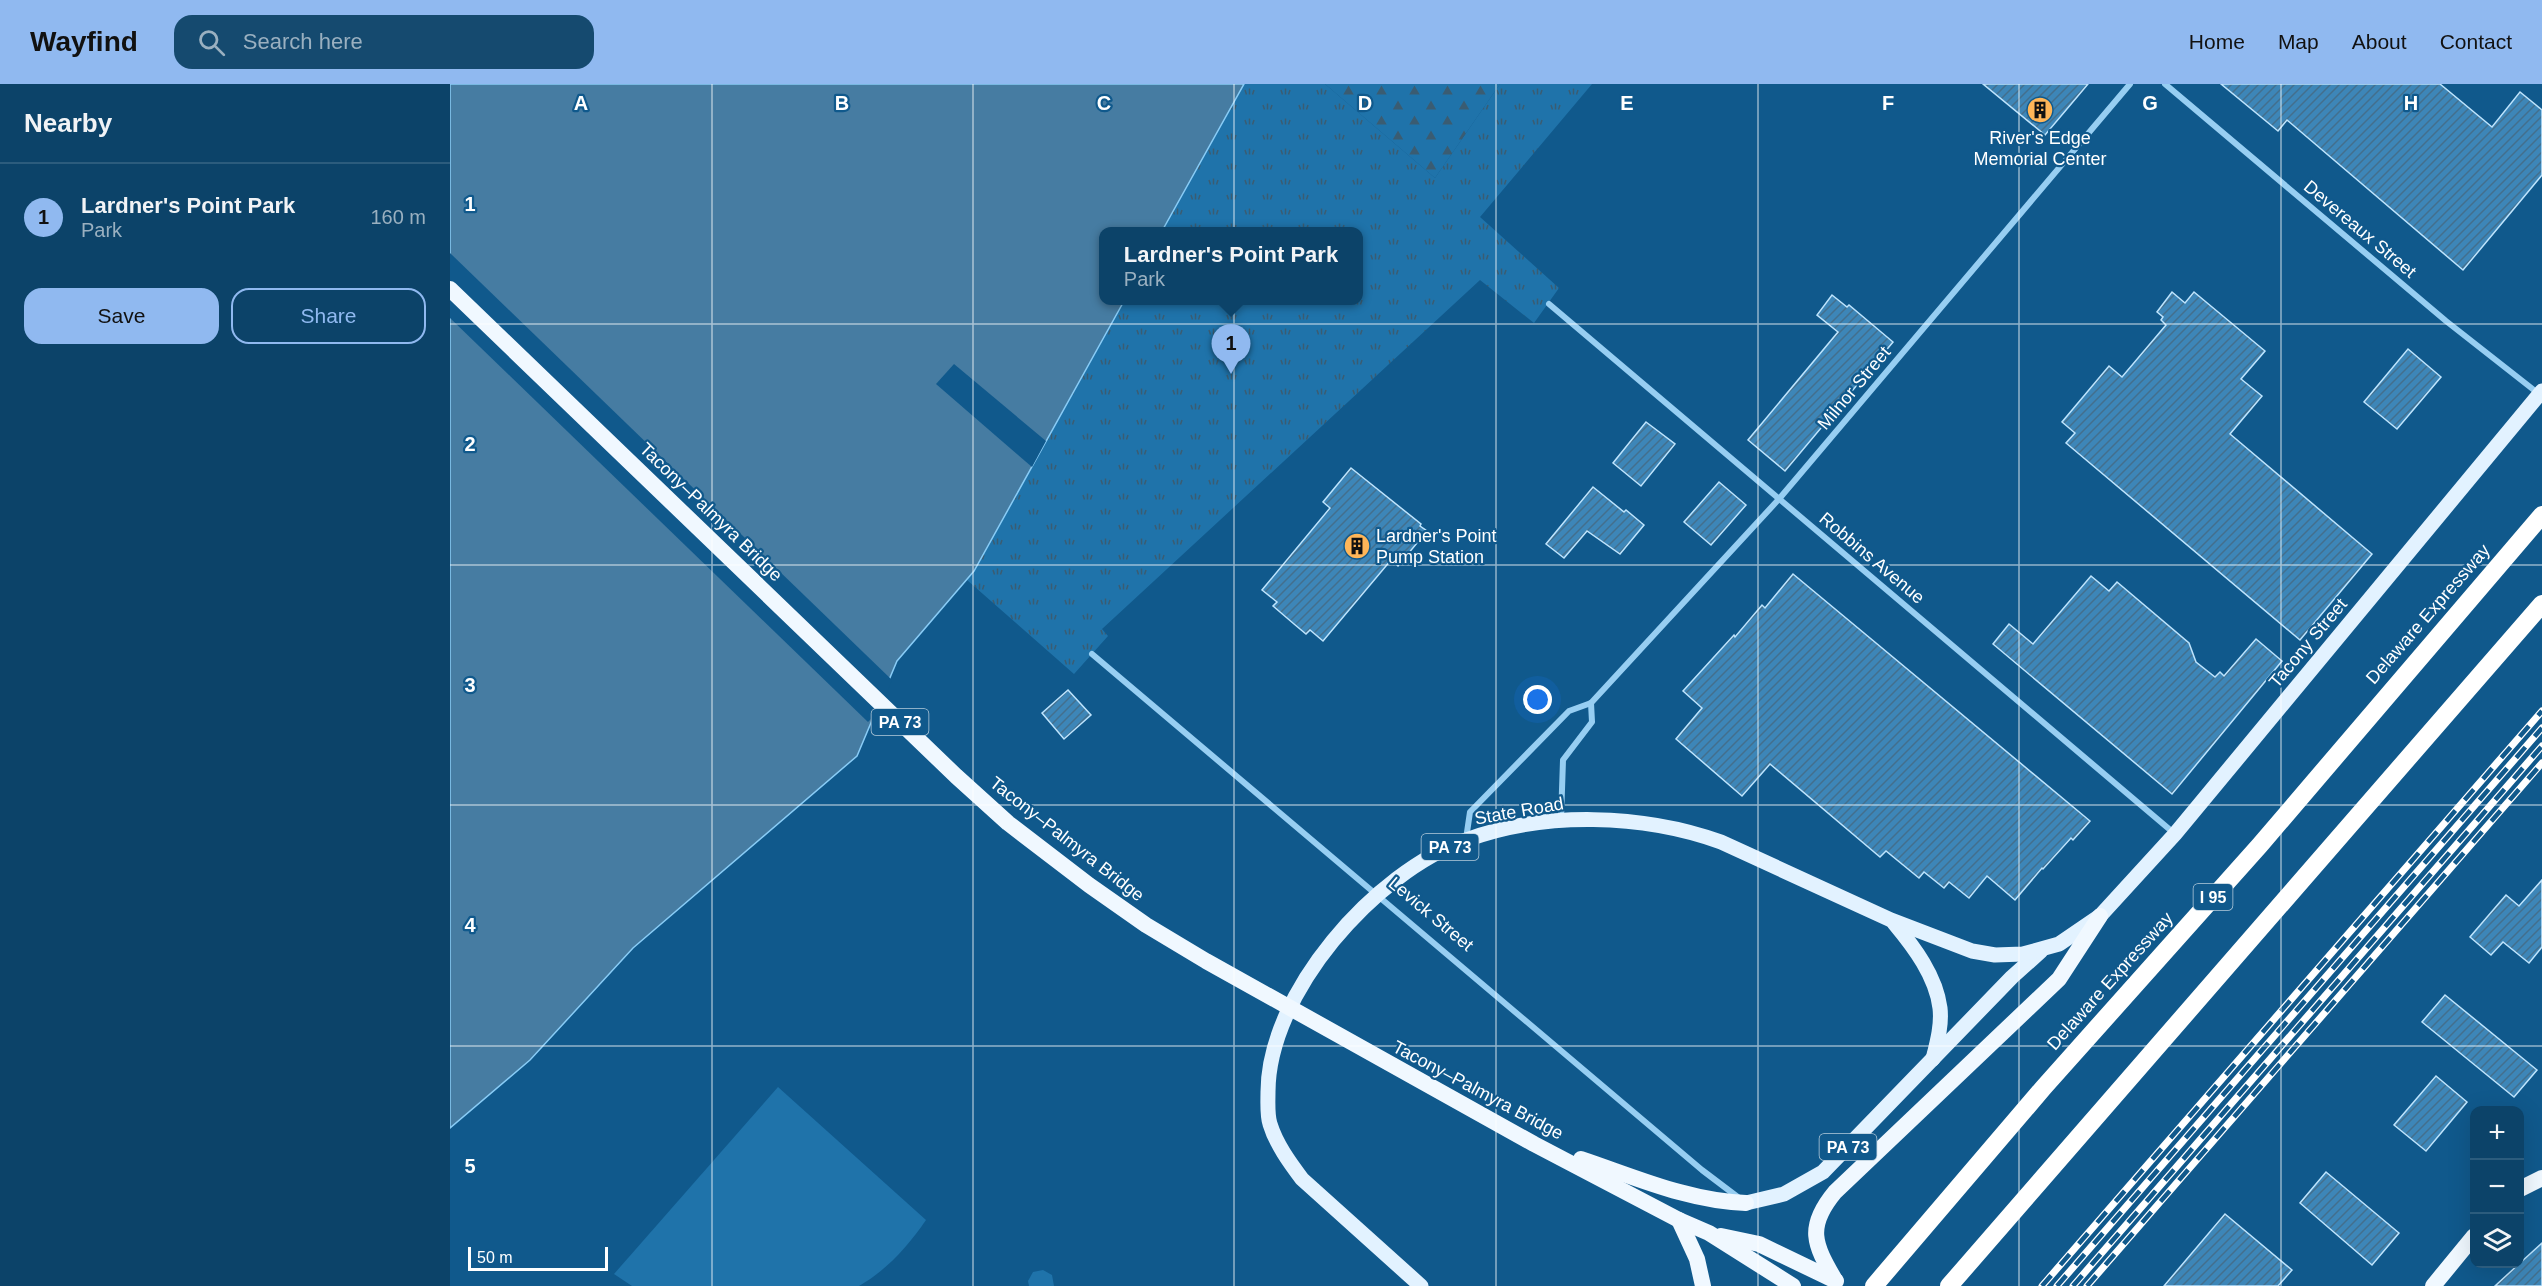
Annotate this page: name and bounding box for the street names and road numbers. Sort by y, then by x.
street label: Devereaux Street [2300,176,2420,282]
street label: Milnor Street [1814,342,1894,434]
street label: Tacony–Palmyra Bridge [636,439,786,585]
street label: Robbins Avenue [1815,508,1929,608]
street label: Delaware Expressway [2362,540,2494,688]
street label: Tacony Street [2265,594,2351,692]
road number: PA 73 [872,709,928,735]
street label: Tacony–Palmyra Bridge [986,773,1148,905]
street label: State Road [1473,793,1565,829]
road number: PA 73 [1422,834,1478,860]
street label: Levick Street [1385,873,1477,955]
road number: I 95 [2194,884,2232,910]
street label: Delaware Expressway [2043,908,2177,1054]
street label: Tacony–Palmyra Bridge [1389,1037,1567,1143]
road number: PA 73 [1820,1134,1876,1160]

